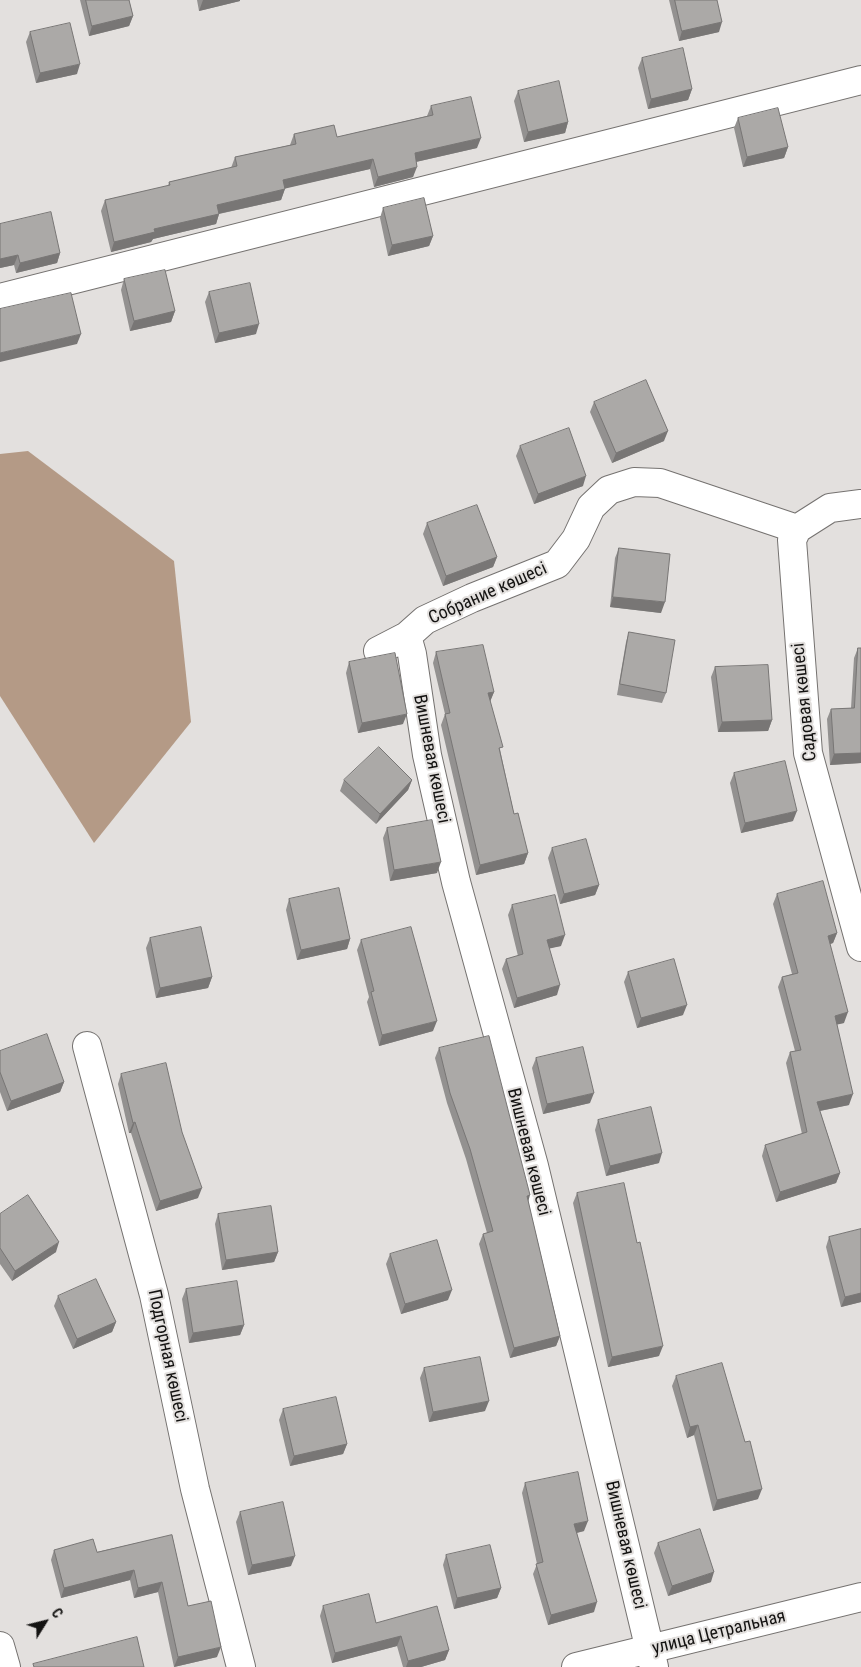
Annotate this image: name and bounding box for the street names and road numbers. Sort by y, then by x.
street label: Собрание көшесі [425,558,551,630]
street label: Садовая көшесі [788,642,822,762]
street label: Вишневая көшесі [408,693,454,825]
street label: Вишневая көшесі [502,1086,554,1218]
street label: Подгорная көшесі [142,1288,192,1424]
street label: Вишневая көшесі [600,1479,650,1611]
street label: улица Цетральная [650,1606,788,1660]

